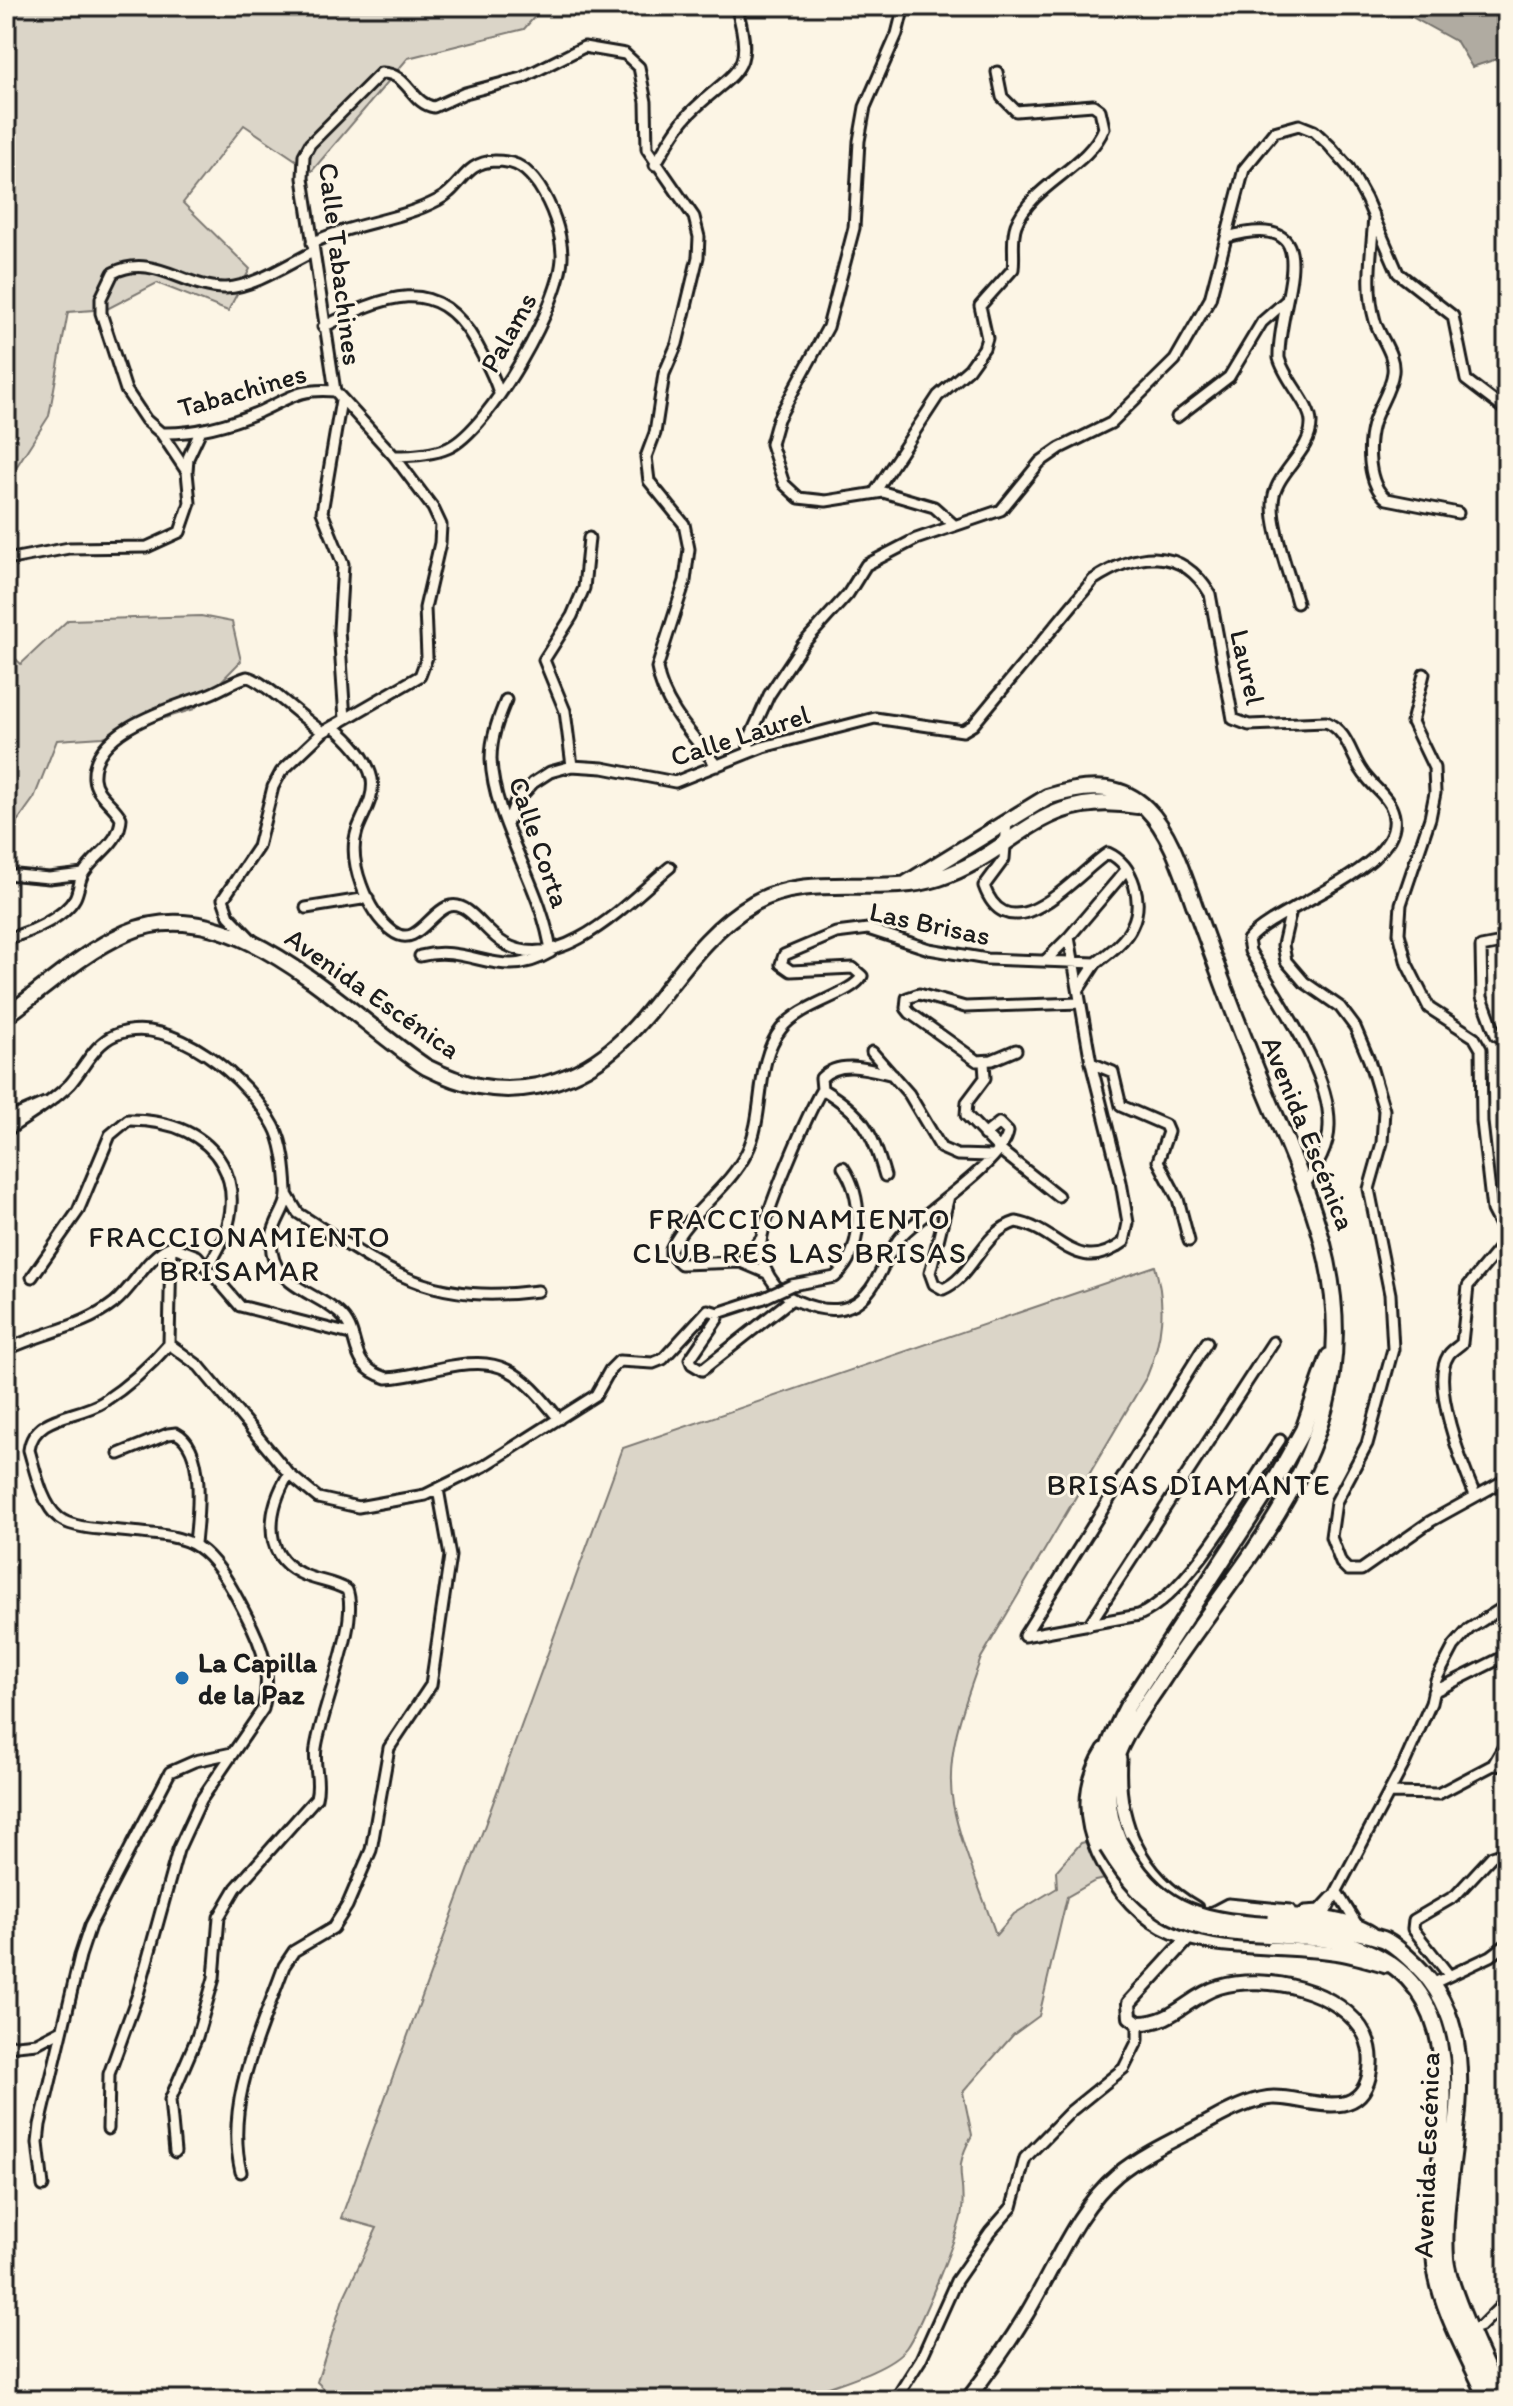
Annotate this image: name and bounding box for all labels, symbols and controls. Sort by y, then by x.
street label: Calle Tabachines [312,161,370,367]
street label: Palams [472,286,544,378]
street label: Tabachines [174,355,310,425]
street label: Laurel [1223,626,1273,708]
street label: Calle Laurel [666,696,814,774]
street label: Calle Corta [502,772,578,912]
street label: Las Brisas [867,894,993,952]
street label: Avenida Escénica [279,920,467,1066]
street label: Avenida Escénica [1255,1031,1363,1235]
district label: FRACCIONAMIENTO CLUB RES LAS BRISAS [632,1200,968,1271]
district label: FRACCIONAMIENTO BRISAMAR [88,1218,392,1289]
district label: BRISAS DIAMANTE [1046,1466,1332,1503]
place label: La Capilla de la Paz [198,1645,318,1711]
marker: La Capilla de la Paz [173,1669,191,1687]
street label: Avenida Escénica [1405,2051,1447,2259]

